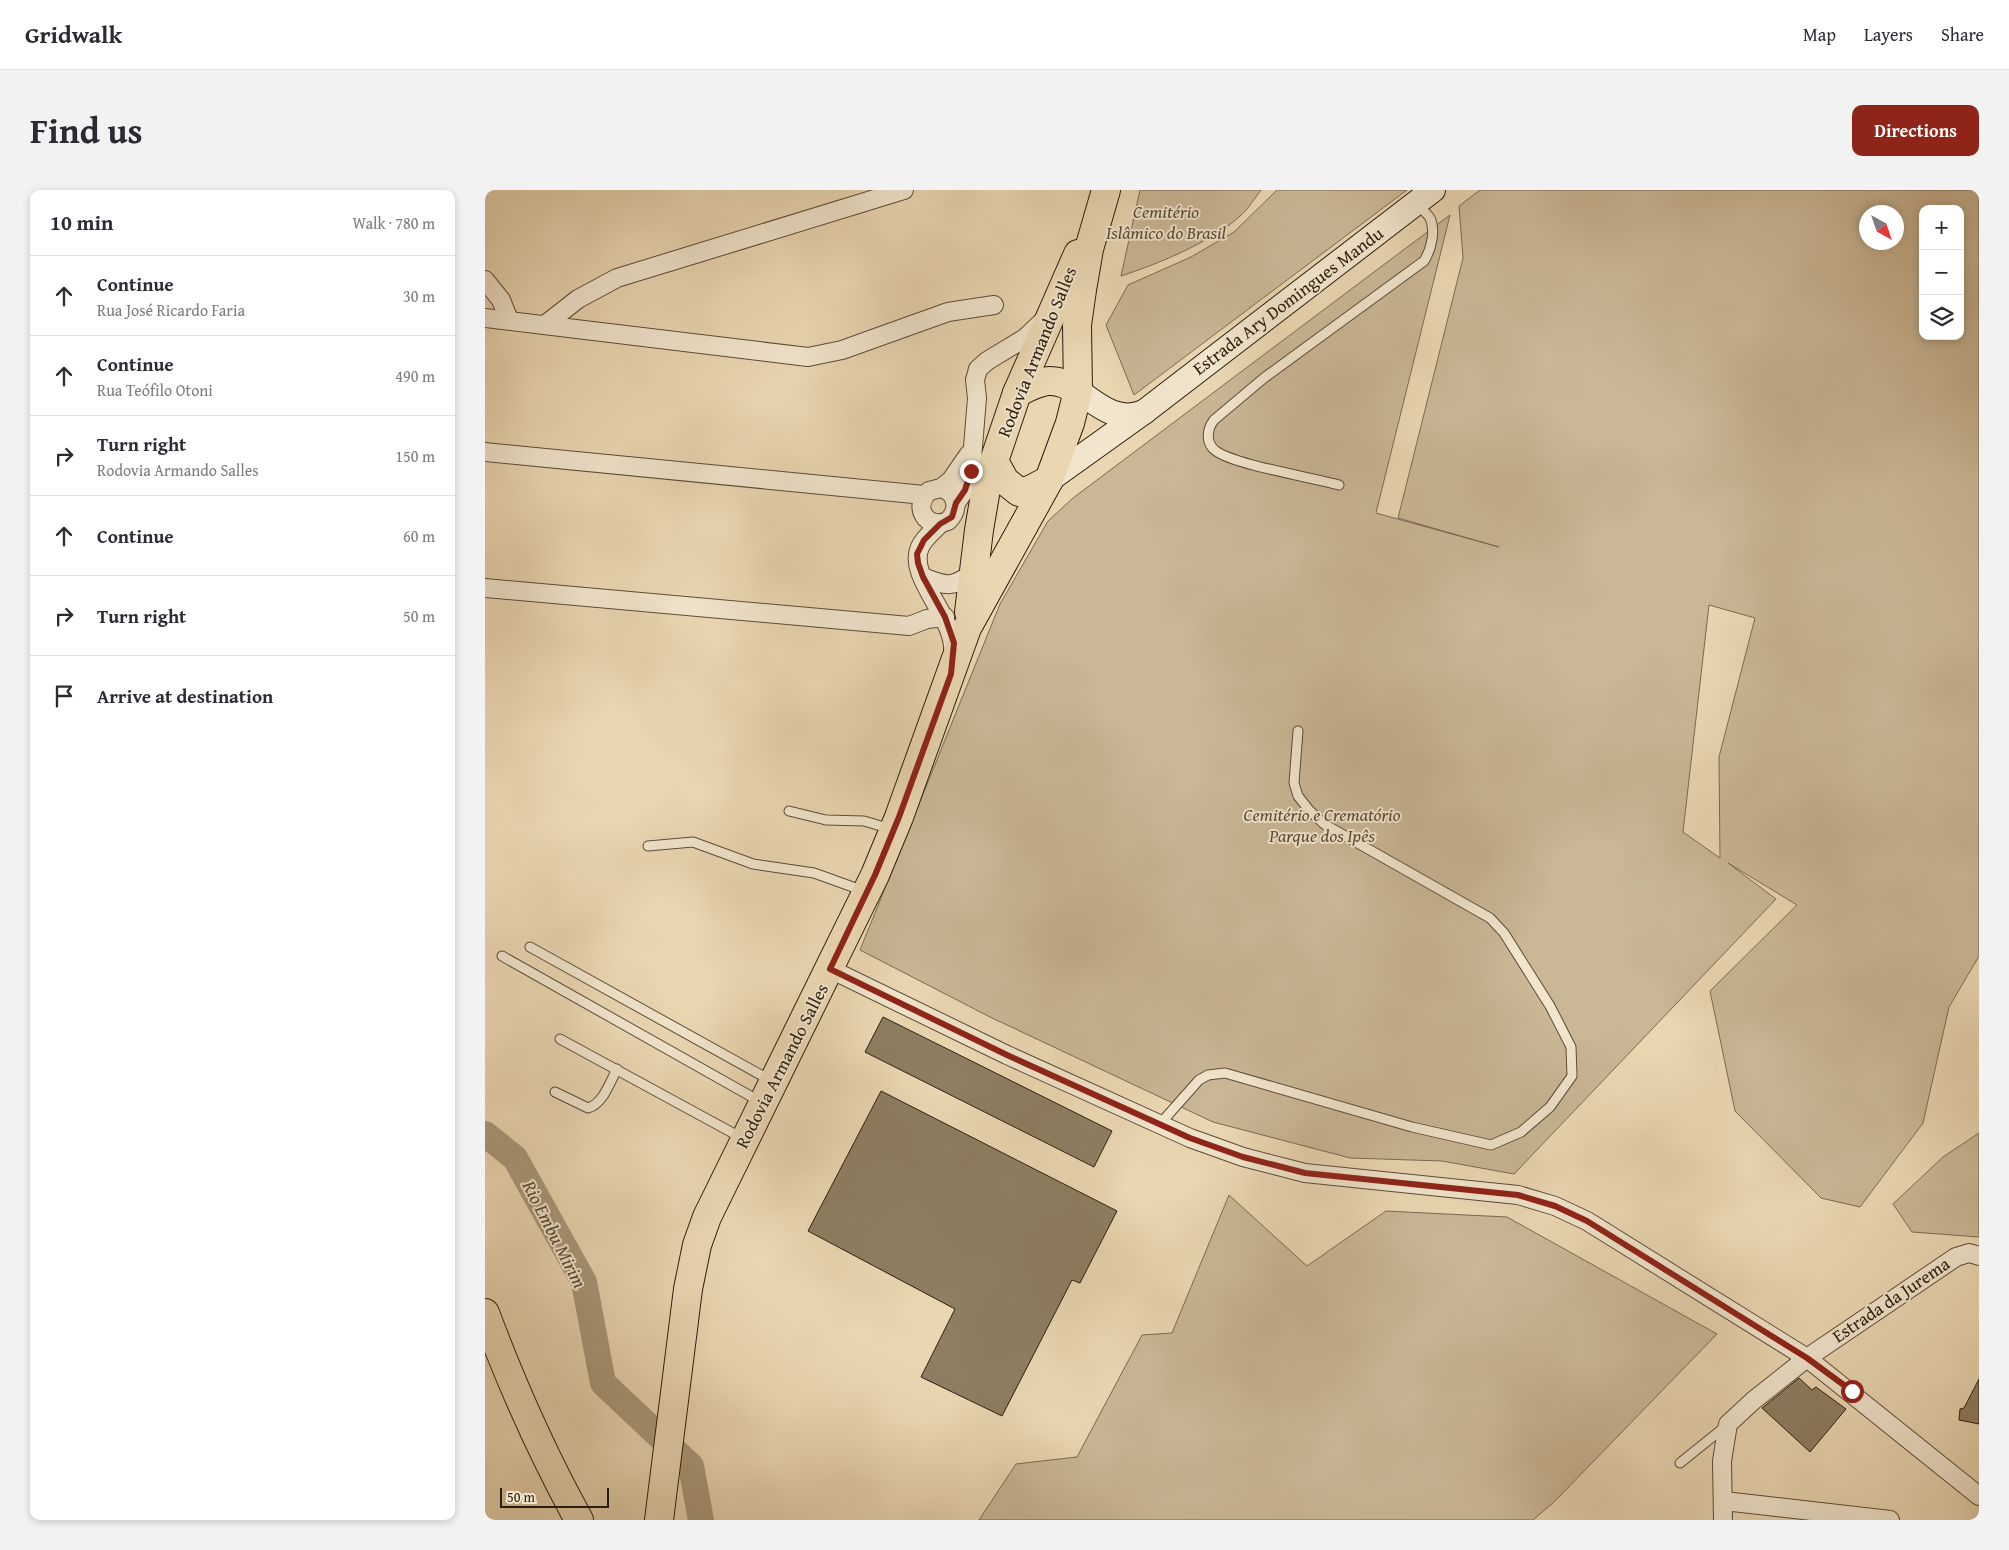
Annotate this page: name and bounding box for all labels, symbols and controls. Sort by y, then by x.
text: Gridwalk [25,17,122,52]
text: Map [1803,21,1836,48]
text: Layers [1864,21,1913,48]
text: Share [1941,21,1984,48]
text: Find us [30,105,143,156]
button: Directions [1852,105,1979,156]
park label: Cemitério Islâmico do Brasil [1106,198,1227,246]
north arrow [1859,205,1904,250]
map controls [1919,205,1964,340]
button: + [1919,205,1964,250]
text: 10 min [50,207,113,238]
text: Walk · 780 m [352,211,435,235]
street label: Estrada Ary Domingues Mandu [1187,220,1389,381]
button: − [1919,250,1964,295]
street label: Rodovia Armando Salles [990,262,1083,441]
text: Continue [97,270,174,298]
icon: ahead [50,282,78,310]
text: 30 m [403,284,435,308]
button: layers [1919,295,1964,340]
text: Rua José Ricardo Faria [97,298,245,322]
text: Continue [97,350,174,378]
icon: ahead [50,362,78,390]
text: 490 m [395,364,435,388]
text: Rua Teófilo Otoni [97,378,213,402]
text: Turn right [97,430,186,458]
icon: right [50,442,78,470]
text: 150 m [395,444,435,468]
text: Rodovia Armando Salles [97,458,259,482]
route end [960,460,983,483]
icon: ahead [50,522,78,550]
text: Continue [97,522,174,550]
text: 60 m [403,524,435,548]
icon: right [50,602,78,630]
text: Turn right [97,602,186,630]
text: 50 m [403,604,435,628]
icon: arrive [50,682,78,710]
text: Arrive at destination [97,682,273,710]
park label: Cemitério e Crematório Parque dos Ipês [1244,801,1401,849]
street label: Rodovia Armando Salles [728,979,835,1153]
water label: Rio Embu Mirim [515,1174,594,1293]
street label: Estrada da Jurema [1826,1250,1955,1349]
route start [1841,1380,1864,1403]
scale bar [500,1485,609,1508]
text: 50 m [507,1487,535,1507]

